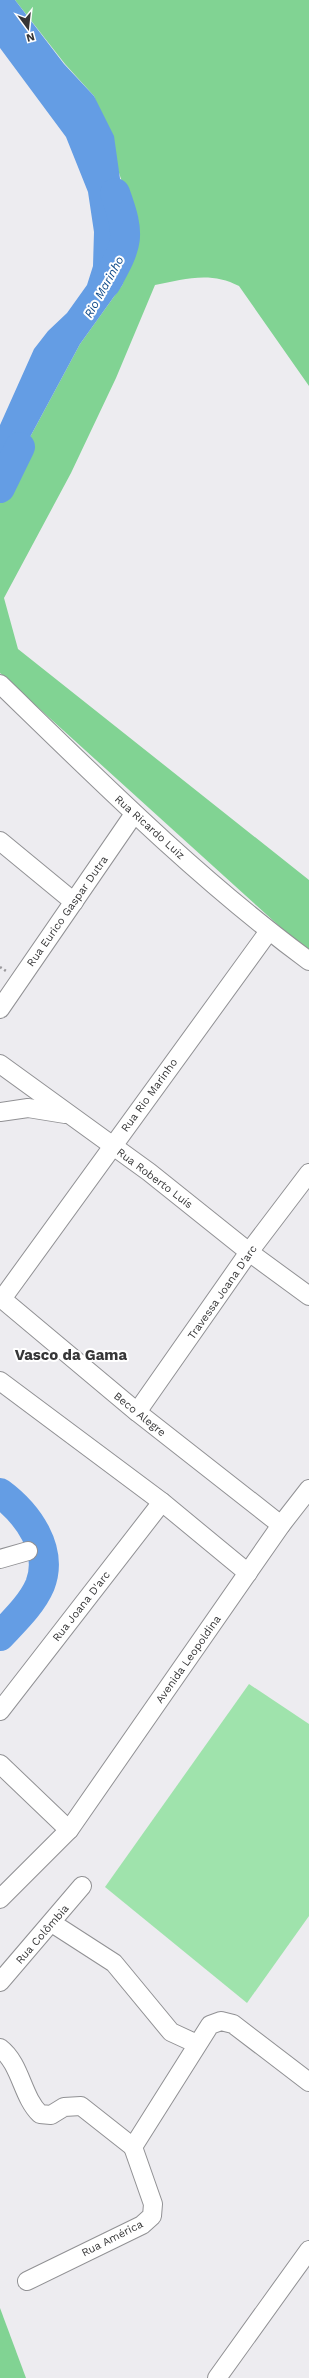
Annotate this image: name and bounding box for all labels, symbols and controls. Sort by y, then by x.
north arrow [8,8,48,48]
text: N [25,30,36,45]
water label: Rio Marinho [81,254,127,320]
street label: Rua Ricardo Luiz [112,792,188,862]
street label: Rua Eurico Gaspar Dutra [24,853,111,969]
street label: Rua Rio Marinho [118,1056,180,1134]
street label: Rua Roberto Luís [114,1146,195,1211]
street label: Travessa Joana D'arc [185,1243,260,1342]
district label: Vasco da Gama [15,1346,127,1364]
street label: Beco Alegre [111,1389,168,1439]
street label: Rua Joana D'arc [50,1568,113,1644]
street label: Avenida Leopoldina [153,1613,224,1706]
street label: Rua Colômbia [13,1902,72,1967]
street label: Rua América [79,2217,145,2259]

